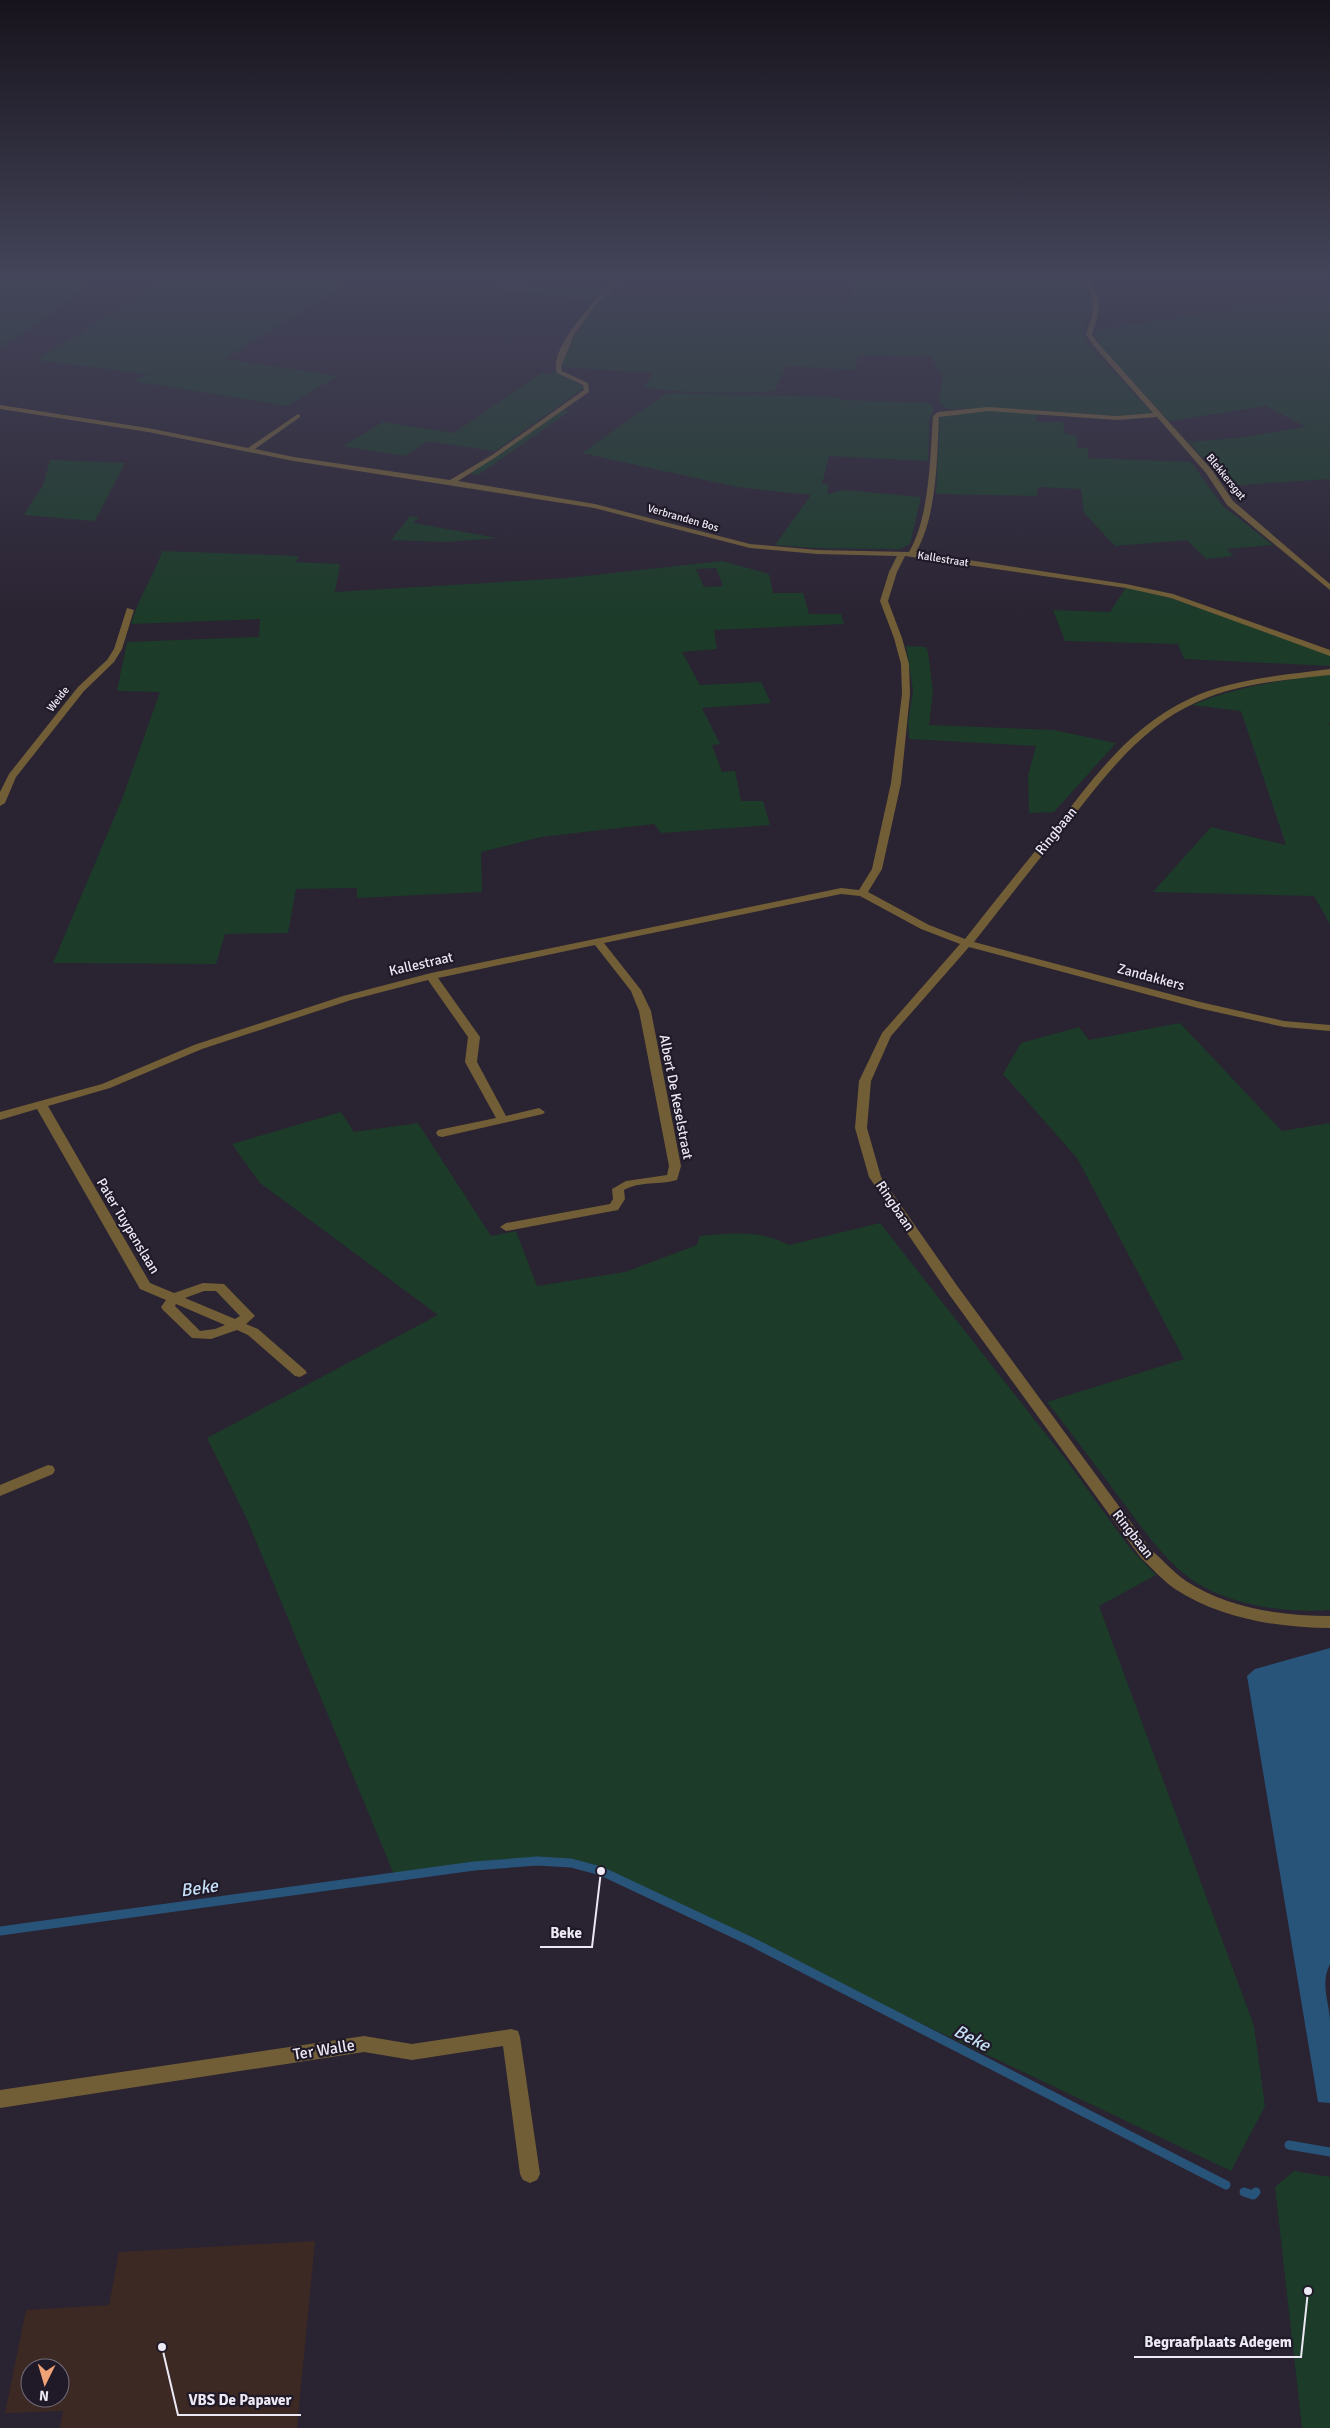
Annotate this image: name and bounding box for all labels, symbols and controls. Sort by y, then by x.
street label: Blekkersgat [1203,451,1249,503]
street label: Verbranden Bos [646,502,720,534]
street label: Kallestraat [917,549,970,569]
street label: Weide [44,684,72,714]
street label: Ringbaan [1032,804,1080,858]
street label: Kallestraat [387,948,455,980]
street label: Zandakkers [1115,960,1187,994]
street label: Albert De Keselstraat [656,1033,696,1161]
street label: Pater Tuypenslaan [93,1175,163,1277]
street label: Ringbaan [872,1178,918,1234]
street label: Ringbaan [1109,1507,1157,1561]
water label: Beke [179,1874,220,1902]
callout: Beke [540,1917,592,1947]
text: Beke [550,1924,582,1942]
water label: Beke [950,2020,995,2057]
street label: Ter Walle [292,2035,356,2065]
callout: Begraafplaats Adegem [1134,2327,1301,2357]
text: Begraafplaats Adegem [1144,2333,1292,2351]
north arrow [20,2358,70,2408]
callout: VBS De Papaver [178,2385,301,2415]
text: N [38,2387,50,2404]
text: VBS De Papaver [189,2391,292,2409]

